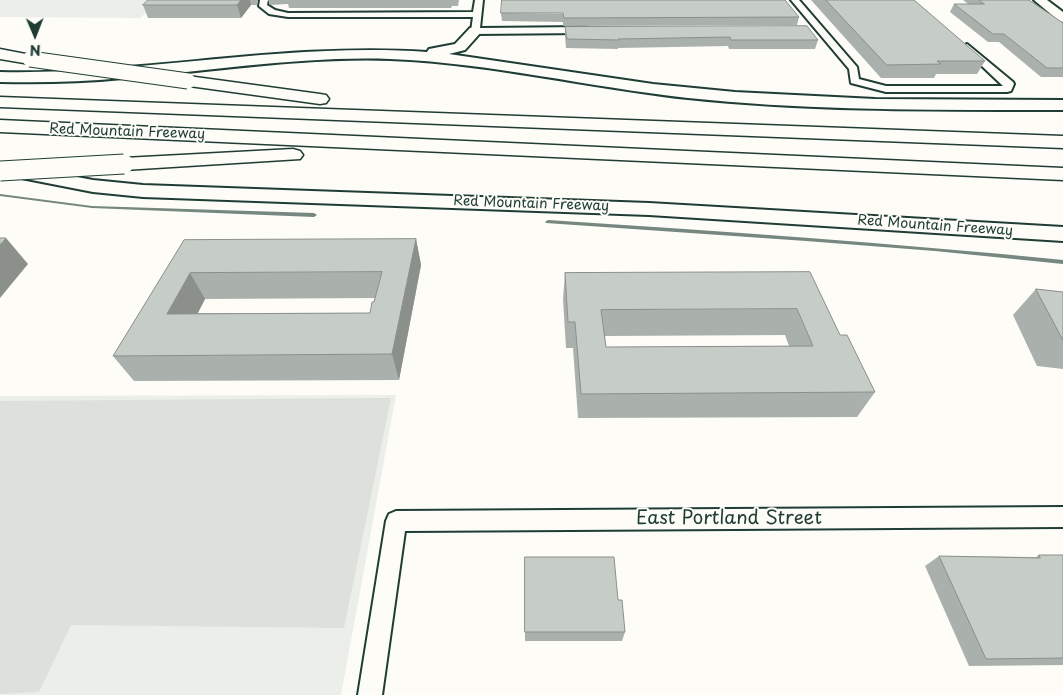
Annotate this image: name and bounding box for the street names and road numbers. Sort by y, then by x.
street label: Red Mountain Freeway [49,121,205,143]
street label: Red Mountain Freeway [453,193,609,215]
street label: Red Mountain Freeway [857,212,1013,240]
street label: East Portland Street [636,508,822,530]

